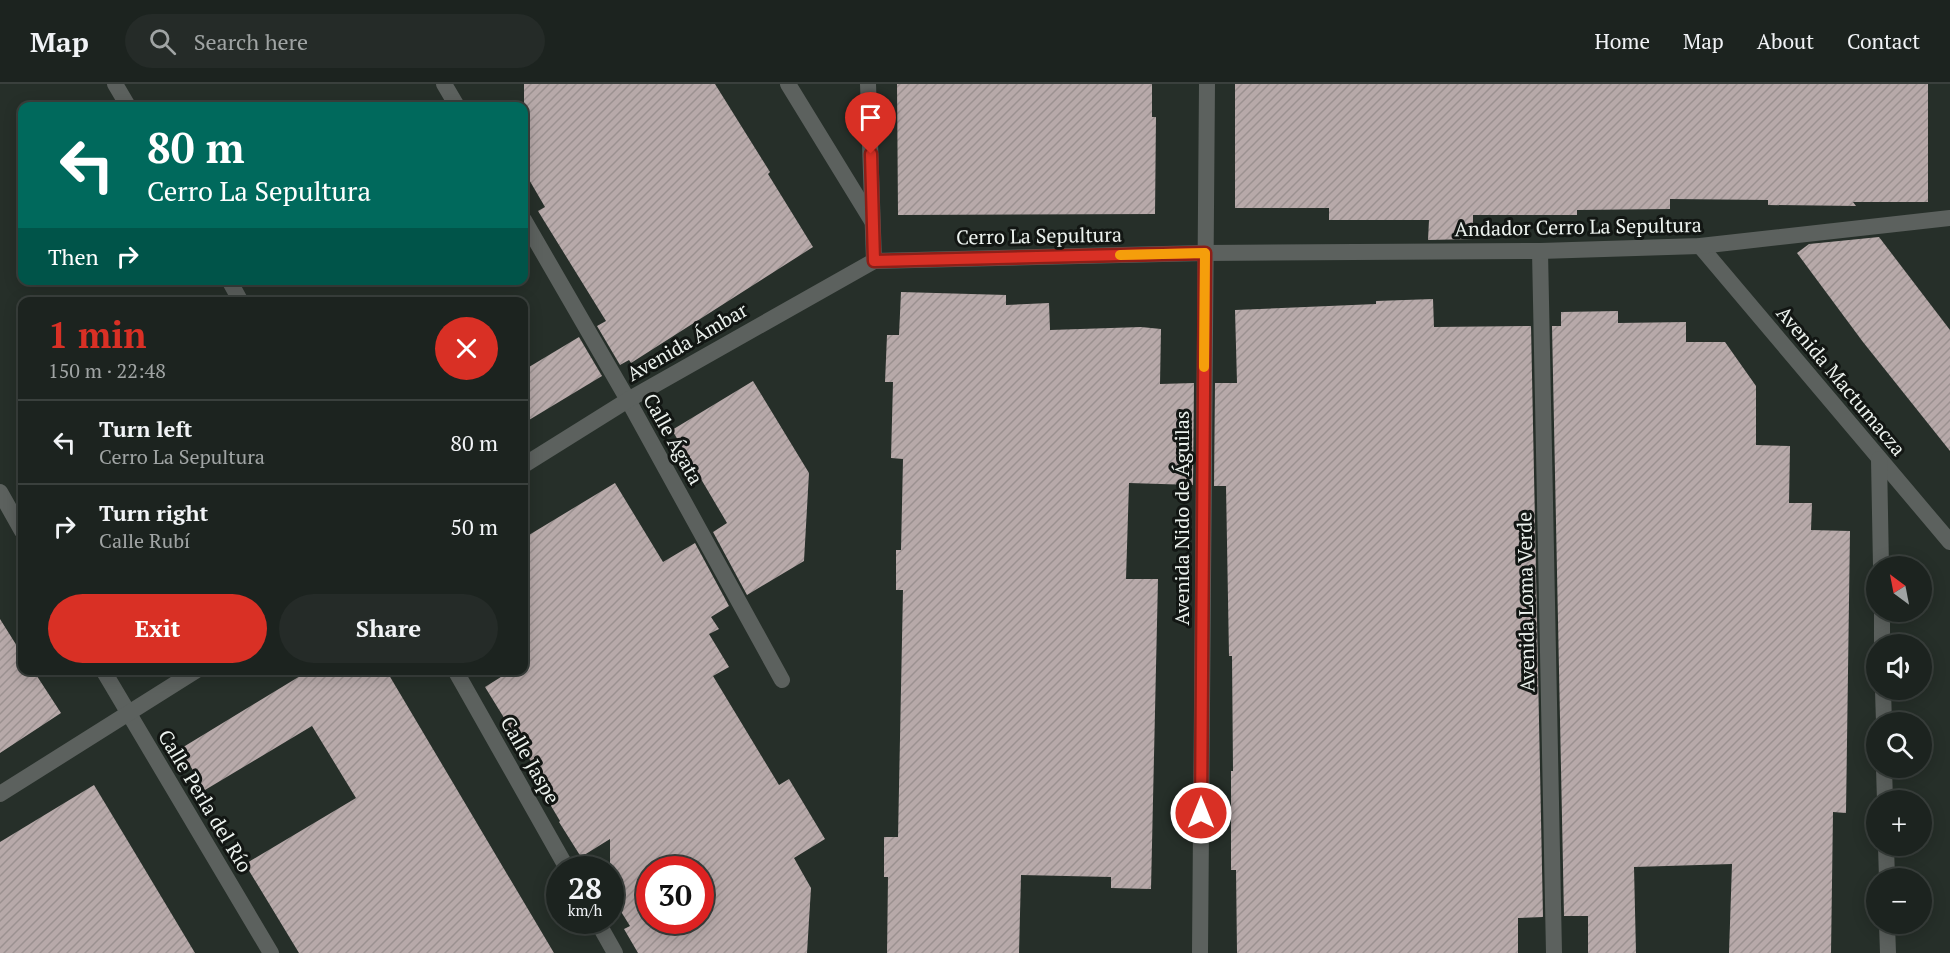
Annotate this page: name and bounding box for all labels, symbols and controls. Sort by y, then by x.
search box [125,14,545,68]
text: Map [30,23,89,60]
icon: search [146,25,179,58]
text: Search here [194,27,308,56]
text: Home [1594,27,1650,55]
text: Map [1683,27,1724,55]
text: About [1757,27,1814,55]
text: Contact [1847,27,1920,55]
pin [845,92,896,154]
icon: arrive [854,101,887,134]
text: 80 m [147,119,245,175]
icon: left [48,126,126,204]
text: Cerro La Sepultura [147,173,371,209]
street label: Andador Cerro La Sepultura [1454,211,1702,242]
street label: Cerro La Sepultura [956,221,1122,250]
icon: right [111,240,144,273]
text: Then [48,242,99,271]
street label: Avenida Ámbar [621,296,752,387]
street label: Avenida Mactumacza [1771,300,1912,461]
text: 1 min [48,311,146,358]
button: close [435,317,498,380]
text: 150 m · 22:48 [48,357,166,384]
street label: Calle Ágata [637,388,710,489]
street label: Avenida Nido de Águilas [1168,410,1195,626]
text: Turn left [99,414,192,443]
icon: left [48,426,81,459]
text: 80 m [450,428,498,457]
text: Cerro La Sepultura [99,443,265,470]
text: Turn right [99,498,208,527]
icon: right [48,510,81,543]
text: 50 m [450,512,498,541]
street label: Avenida Loma Verde [1510,512,1541,692]
text: Calle Rubí [99,527,190,554]
north arrow [1866,556,1932,622]
map controls [1866,556,1932,934]
button: Exit [48,594,267,663]
button: Share [279,594,498,663]
button: sound [1866,634,1932,700]
street label: Calle Jaspe [495,711,566,808]
button: search [1866,712,1932,778]
street label: Calle Perla del Río [152,724,259,877]
position arrow [1169,781,1233,845]
button: + [1866,790,1932,856]
speed limit sign: 30 [636,856,714,934]
text: 28 [568,868,602,908]
button: − [1866,868,1932,934]
text: km/h [568,900,602,920]

